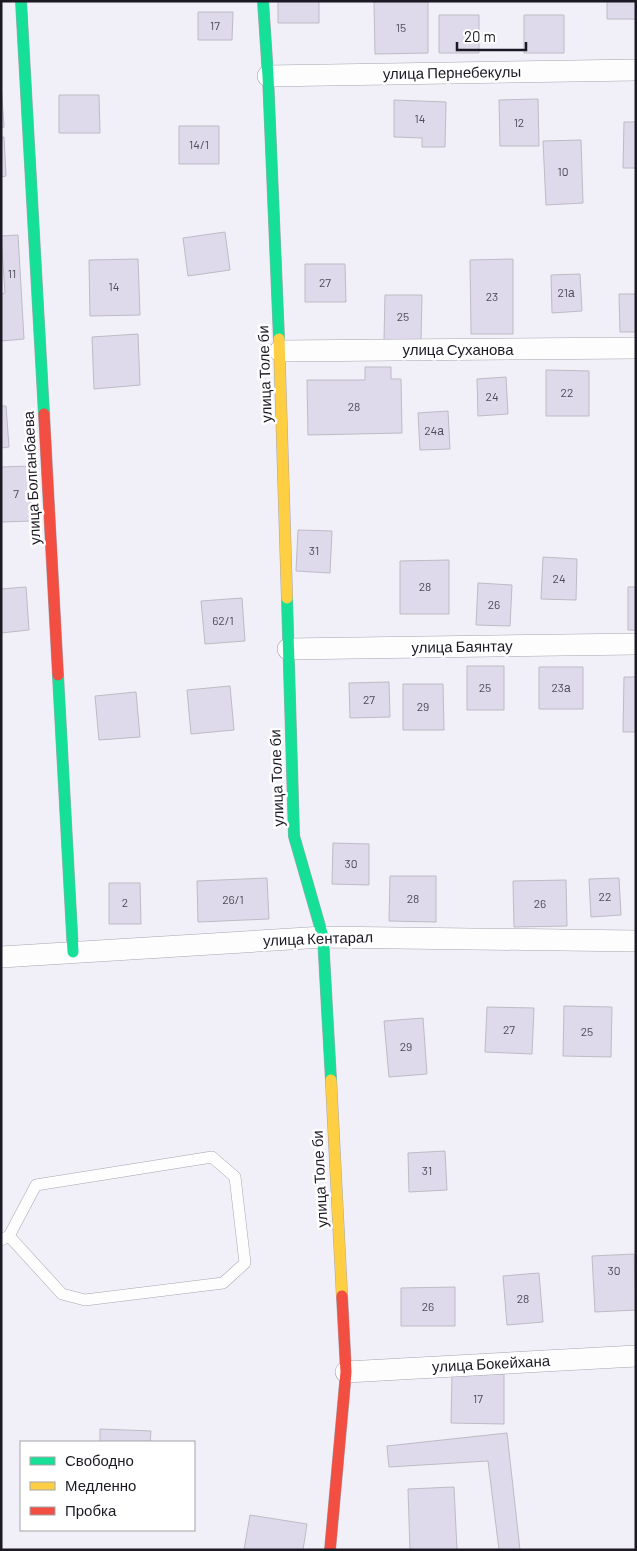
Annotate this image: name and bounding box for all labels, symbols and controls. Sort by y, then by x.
house number: 17 [210,18,220,32]
house number: 15 [396,20,406,34]
scale bar [457,20,526,52]
text: 20 m [464,27,496,45]
street label: улица Пернебекулы [383,62,521,82]
house number: 14 [415,111,425,125]
house number: 12 [514,115,524,129]
house number: 14/1 [189,137,209,151]
house number: 10 [558,164,568,178]
house number: 11 [8,266,16,280]
house number: 27 [319,275,331,289]
house number: 14 [109,279,119,293]
house number: 21а [557,285,575,299]
house number: 23 [486,289,498,303]
house number: 25 [397,309,409,323]
street label: улица Толе би [253,325,275,423]
street label: улица Суханова [402,340,514,358]
house number: 22 [561,385,573,399]
house number: 24 [485,389,499,403]
house number: 28 [348,399,360,413]
street label: улица Болганбаева [18,410,43,545]
house number: 24а [424,423,444,437]
house number: 7 [13,486,19,500]
house number: 31 [309,543,319,557]
house number: 24 [552,571,566,585]
house number: 28 [419,579,431,593]
house number: 26 [488,597,500,611]
house number: 62/1 [212,613,234,627]
street label: улица Баянтау [411,636,513,656]
house number: 25 [479,680,491,694]
house number: 23а [551,680,571,694]
house number: 27 [363,692,375,706]
house number: 29 [417,699,429,713]
street label: улица Толе би [265,729,287,827]
house number: 30 [345,856,357,870]
house number: 22 [599,889,611,903]
house number: 28 [407,891,419,905]
house number: 26/1 [222,892,244,906]
house number: 2 [122,895,128,909]
house number: 26 [534,896,546,910]
street label: улица Кентарал [263,927,373,949]
house number: 27 [503,1022,515,1036]
house number: 25 [581,1024,593,1038]
house number: 29 [400,1039,412,1053]
street label: улица Толе би [307,1130,331,1228]
house number: 31 [422,1163,432,1177]
house number: 30 [608,1263,620,1277]
house number: 28 [517,1291,529,1305]
house number: 26 [422,1299,434,1313]
street label: улица Бокейхана [431,1351,551,1375]
house number: 17 [473,1391,483,1405]
legend [20,1441,195,1531]
text: Свободно [65,1451,134,1469]
text: Медленно [65,1476,136,1494]
text: Пробка [65,1501,117,1519]

